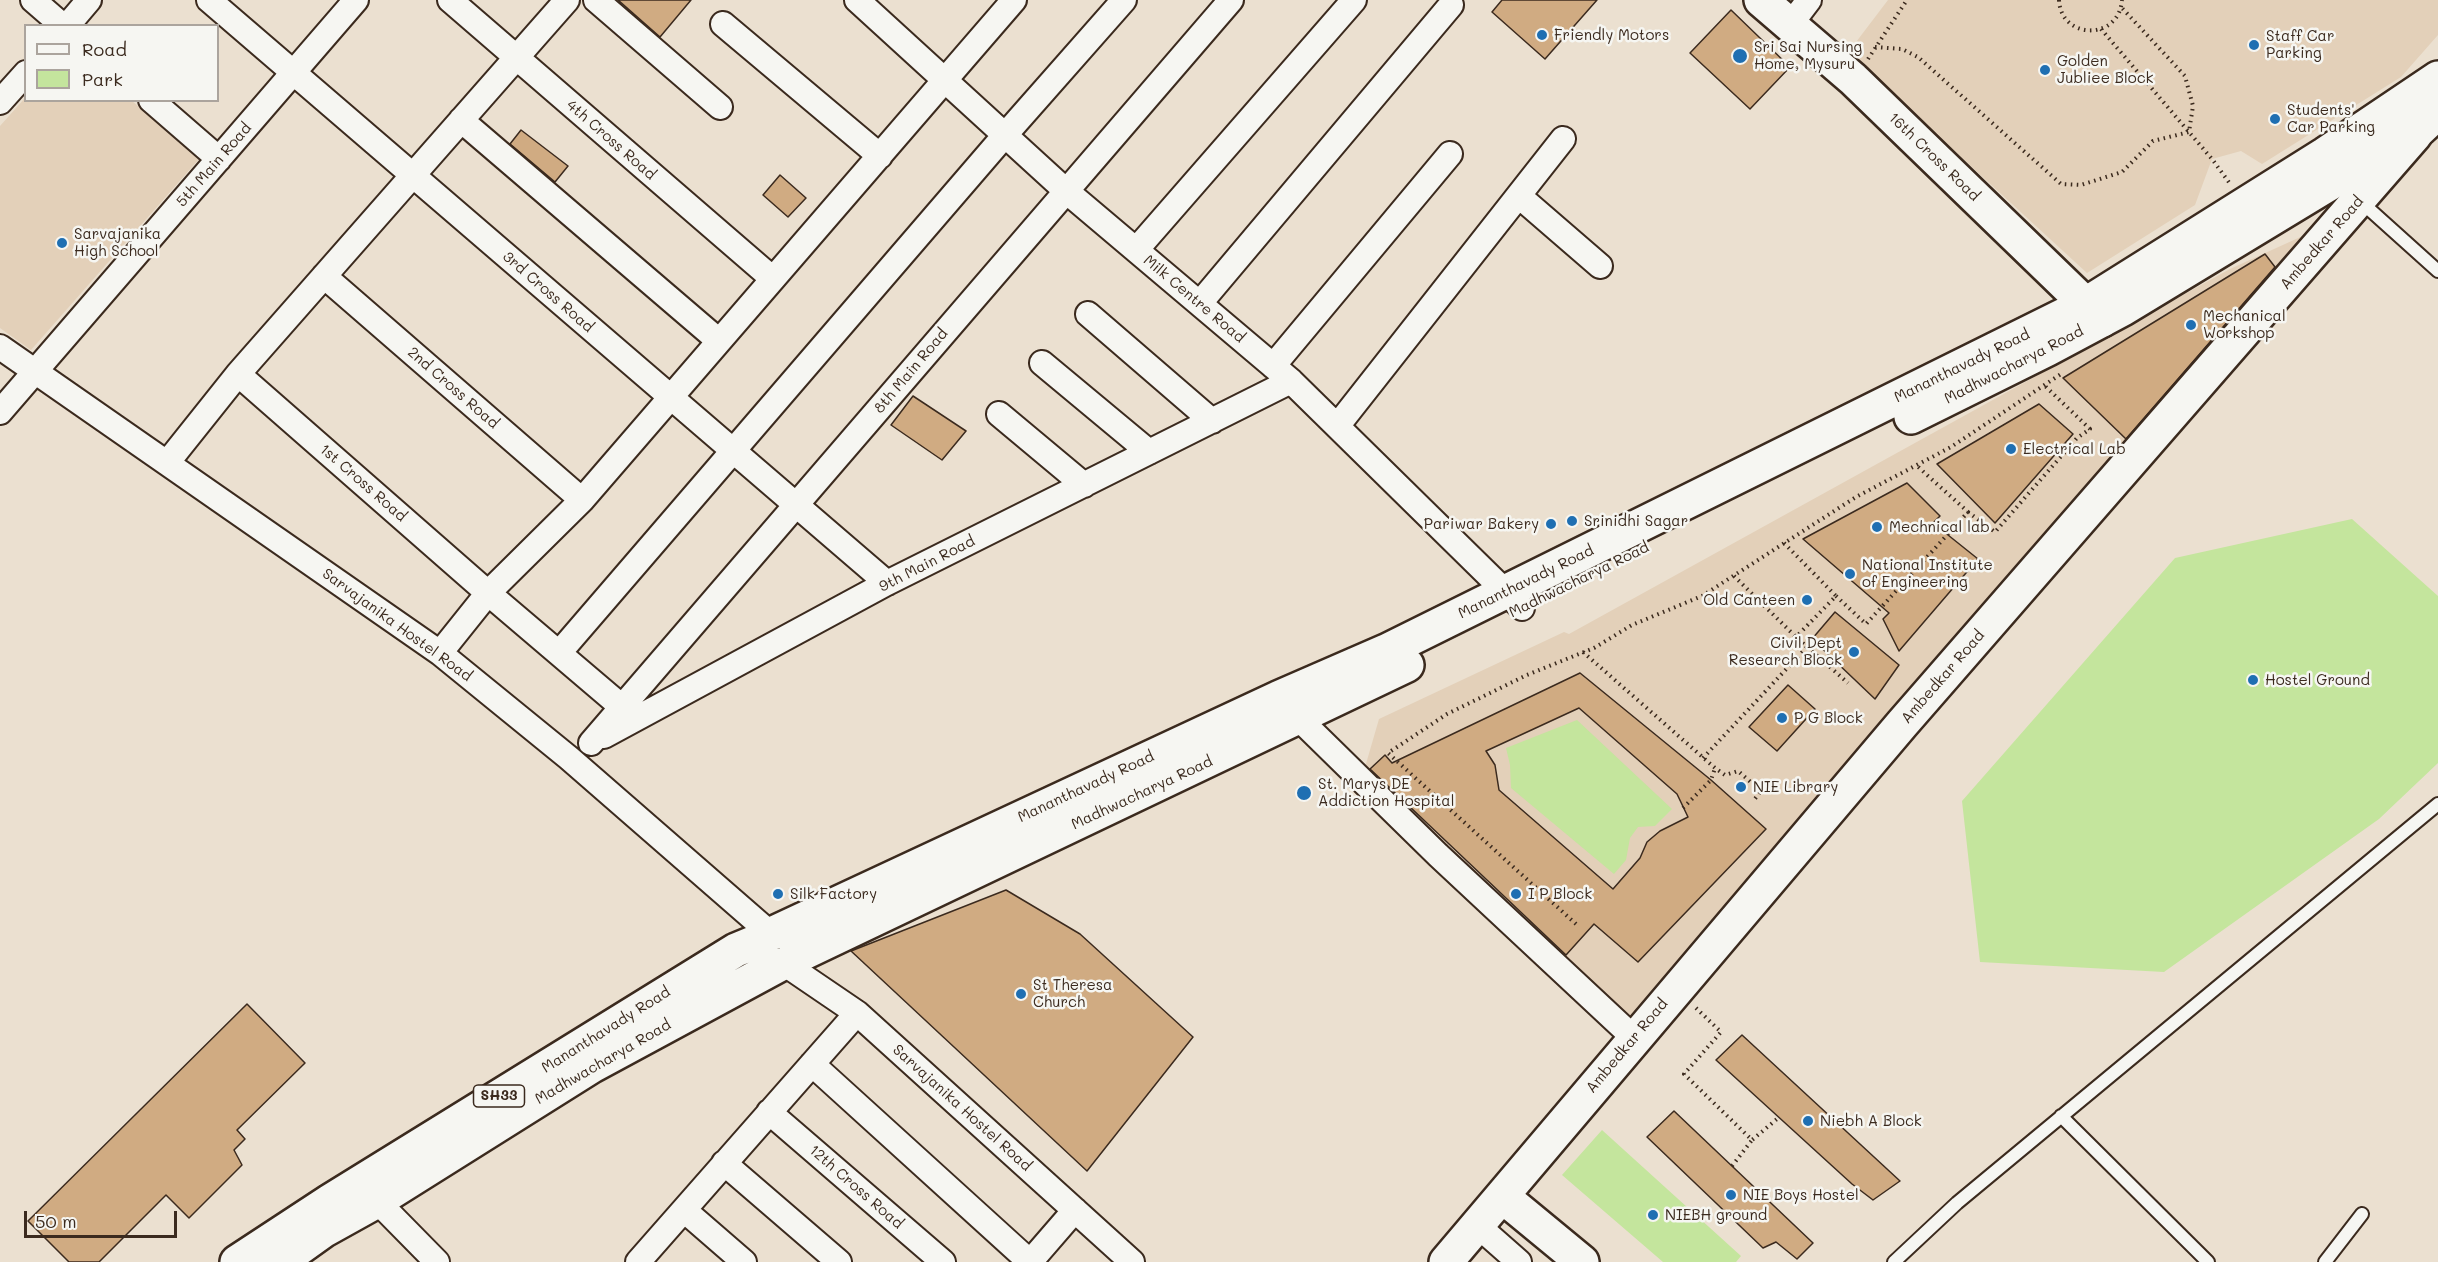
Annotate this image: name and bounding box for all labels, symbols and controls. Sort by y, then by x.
legend [24,24,219,102]
place label: Friendly Motors [1554,26,1669,44]
place label: Staff Car Parking [2266,27,2334,62]
marker: Friendly Motors [1535,28,1549,42]
text: Road [82,37,127,61]
place label: Sri Sai Nursing Home, Mysuru [1754,38,1862,73]
marker: Staff Car Parking [2247,38,2261,52]
marker: Sri Sai Nursing Home, Mysuru [1731,47,1749,65]
place label: Golden Jubliee Block [2057,52,2153,87]
marker: Golden Jubliee Block [2038,63,2052,77]
text: Park [82,67,123,91]
street label: 4th Cross Road [563,96,659,184]
place label: Students' Car Parking [2287,101,2375,136]
street label: 16th Cross Road [1885,109,1983,205]
marker: Students' Car Parking [2268,112,2282,126]
street label: 5th Main Road [173,119,255,211]
street label: Ambedkar Road [2277,193,2367,293]
place label: Sarvajanika High School [74,225,161,260]
marker: Sarvajanika High School [55,236,69,250]
street label: 3rd Cross Road [499,248,597,336]
street label: Milk Centre Road [1140,251,1248,347]
place label: Mechanical Workshop [2203,307,2286,342]
marker: Mechanical Workshop [2184,318,2198,332]
street label: Madhwacharya Road [1941,322,2087,408]
street label: 8th Main Road [870,325,952,417]
street label: Mananthavady Road [1891,325,2033,407]
street label: 2nd Cross Road [404,344,502,432]
street label: 1st Cross Road [316,440,410,526]
place label: Electrical Lab [2023,440,2126,458]
marker: Electrical Lab [2004,442,2018,456]
place label: Srinidhi Sagar [1584,512,1688,530]
marker: Srinidhi Sagar [1565,514,1579,528]
place label: Pariwar Bakery [1424,515,1539,533]
marker: Pariwar Bakery [1544,517,1558,531]
place label: Mechnical lab [1889,518,1990,536]
marker: Mechnical lab [1870,520,1884,534]
street label: 9th Main Road [876,532,978,596]
street label: Madhwacharya Road [1506,538,1652,622]
street label: Mananthavady Road [1455,541,1597,623]
place label: National Institute of Engineering [1862,556,1993,591]
street label: Sarvajanika Hostel Road [319,565,475,685]
marker: National Institute of Engineering [1843,567,1857,581]
place label: Old Canteen [1703,591,1795,609]
marker: Old Canteen [1800,593,1814,607]
street label: Ambedkar Road [1898,627,1988,727]
place label: Civil Dept Research Block [1729,634,1842,669]
marker: Civil Dept Research Block [1847,645,1861,659]
place label: Hostel Ground [2265,671,2370,689]
marker: Hostel Ground [2246,673,2260,687]
place label: P G Block [1794,709,1863,727]
marker: P G Block [1775,711,1789,725]
street label: Mananthavady Road [1015,747,1157,827]
street label: Madhwacharya Road [1069,752,1215,834]
place label: St. Marys DE Addiction Hospital [1318,775,1454,810]
place label: NIE Library [1753,778,1838,796]
marker: NIE Library [1734,780,1748,794]
marker: St. Marys DE Addiction Hospital [1295,784,1313,802]
place label: Silk Factory [790,885,877,903]
place label: I P Block [1528,885,1592,903]
marker: Silk Factory [771,887,785,901]
marker: I P Block [1509,887,1523,901]
place label: St Theresa Church [1033,976,1112,1011]
street label: Mananthavady Road [538,983,674,1077]
marker: St Theresa Church [1014,987,1028,1001]
street label: Ambedkar Road [1582,995,1672,1097]
street label: Madhwacharya Road [532,1016,674,1108]
street label: Sarvajanika Hostel Road [889,1041,1035,1175]
road number: SH33 [474,1085,524,1107]
place label: Niebh A Block [1820,1112,1922,1130]
marker: Niebh A Block [1801,1114,1815,1128]
street label: 12th Cross Road [805,1141,907,1233]
place label: NIE Boys Hostel [1743,1186,1859,1204]
marker: NIE Boys Hostel [1724,1188,1738,1202]
scale bar [27,1199,180,1237]
place label: NIEBH ground [1665,1206,1767,1224]
marker: NIEBH ground [1646,1208,1660,1222]
text: 50 m [35,1209,77,1233]

